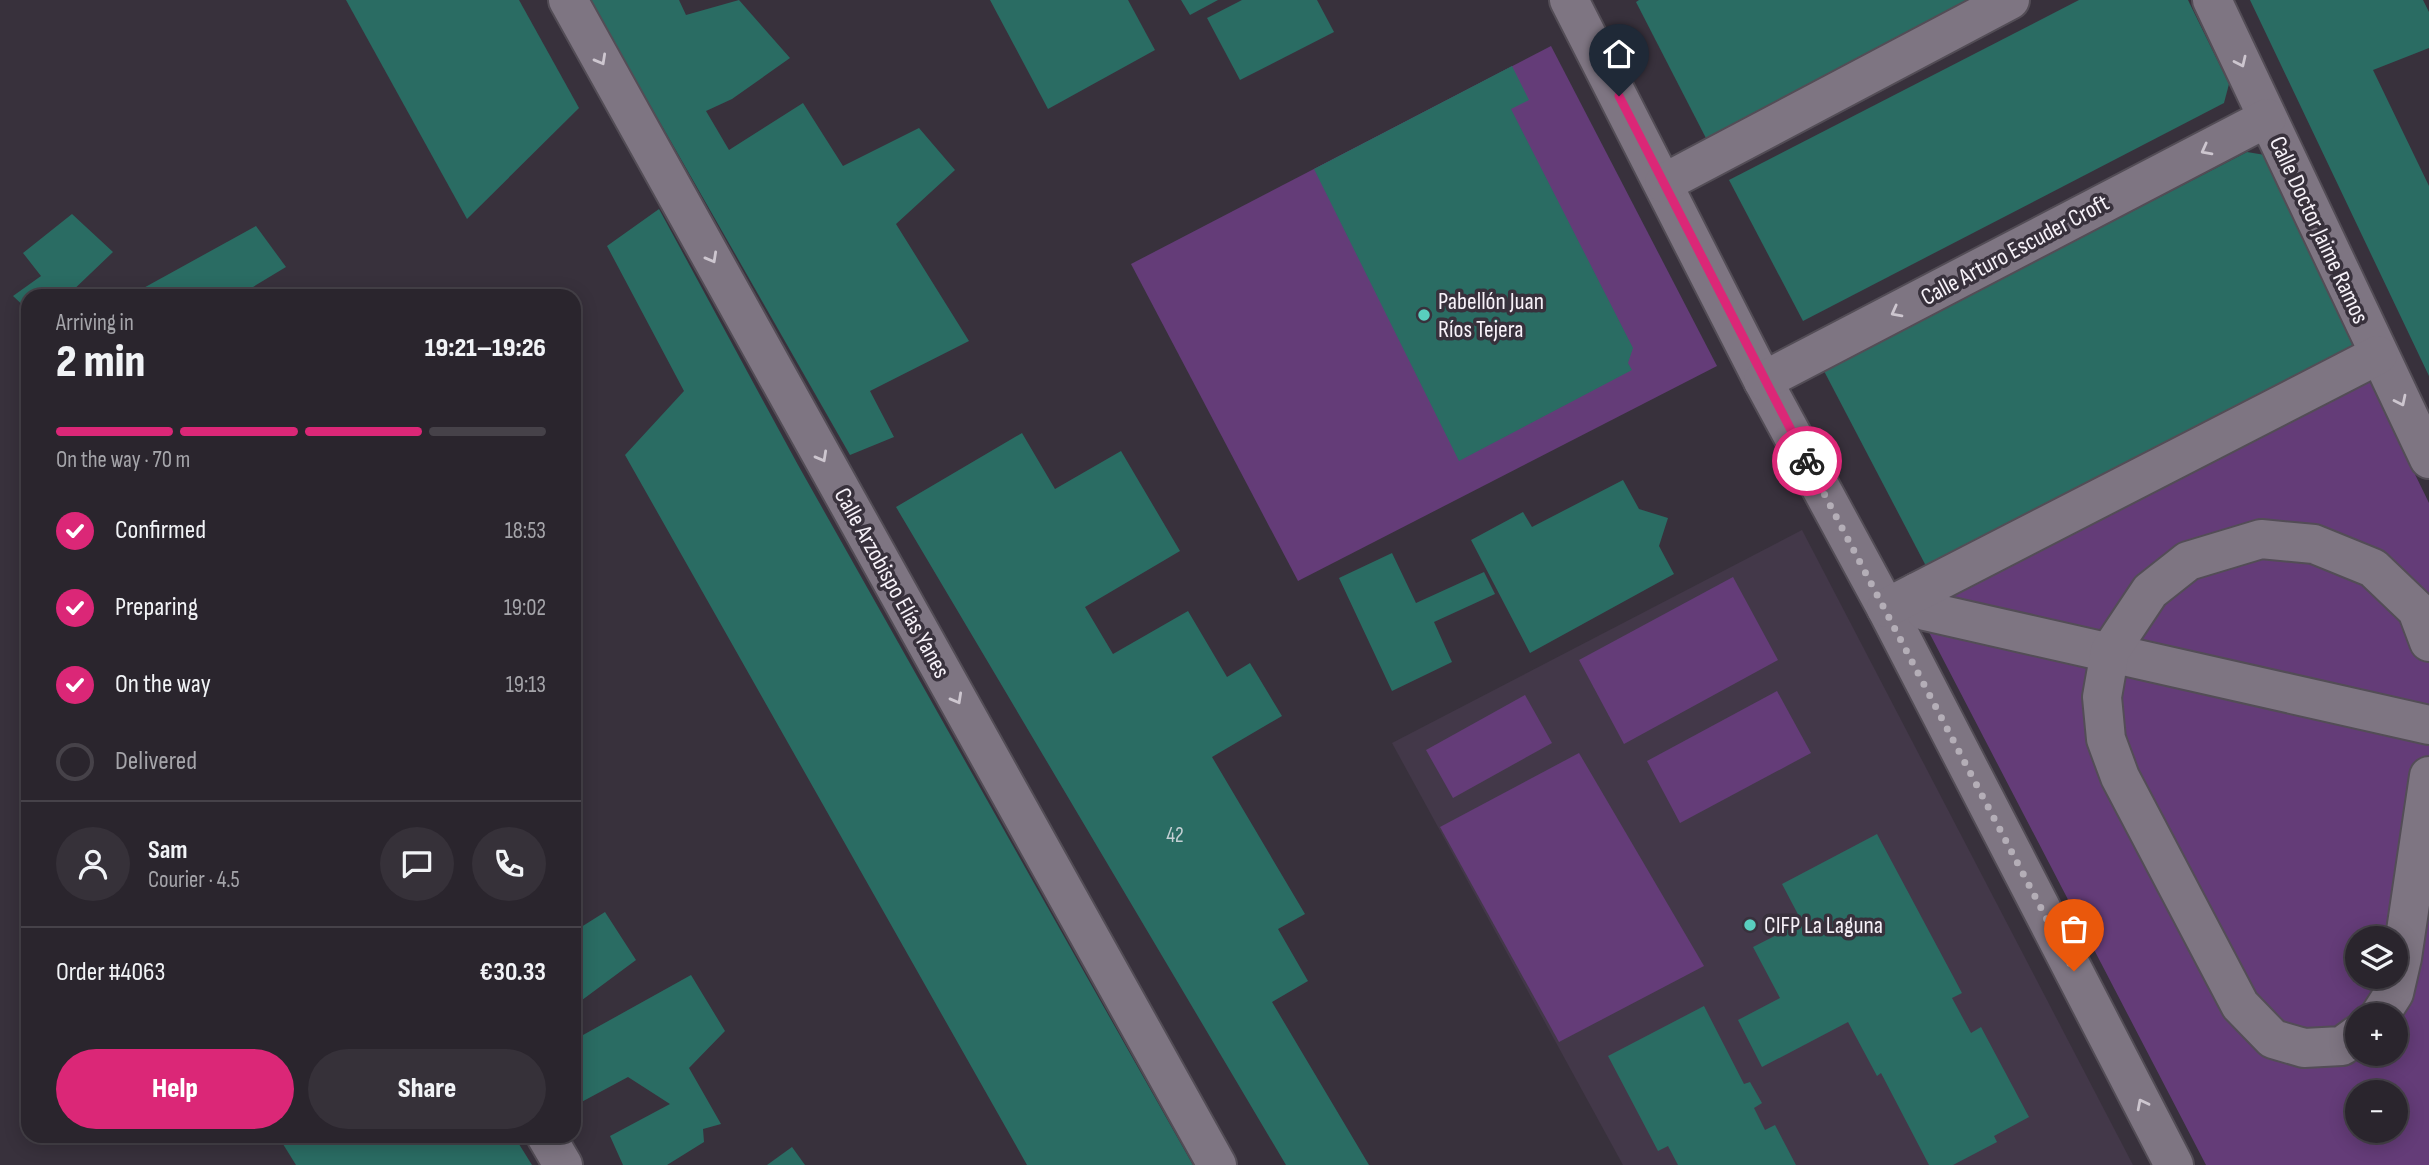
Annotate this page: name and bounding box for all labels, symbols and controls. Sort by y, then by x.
pin [1589,24,1649,96]
icon: home [1600,35,1638,73]
one-way arrow [593,52,606,65]
one-way arrow [2233,55,2247,67]
street label: Calle Doctor Jaime Ramos [2263,132,2375,328]
one-way arrow [2201,142,2213,155]
street label: Calle Arturo Escuder Croft [1916,188,2114,312]
one-way arrow [704,251,717,264]
place label: Pabellón Juan Ríos Tejera [1438,287,1544,344]
one-way arrow [1891,304,1903,317]
marker: Pabellón Juan Ríos Tejera [1416,307,1432,323]
text: Arriving in [56,309,134,337]
text: 19:21–19:26 [425,333,546,364]
text: 2 min [56,335,145,390]
one-way arrow [2392,394,2406,406]
courier [1772,426,1842,496]
icon: bike [1788,442,1826,480]
text: On the way · 70 m [56,446,190,474]
one-way arrow [814,450,827,462]
street label: Calle Arzobispo Elías Yanes [828,483,956,683]
icon: check [56,512,94,550]
text: Confirmed [115,515,206,546]
text: 18:53 [505,517,546,545]
icon: check [56,589,94,627]
text: Preparing [115,592,198,623]
text: 19:02 [504,594,546,622]
icon: check [56,666,94,704]
text: On the way [115,669,211,700]
text: 19:13 [506,671,546,699]
one-way arrow [949,691,962,704]
text: Delivered [115,746,197,777]
house number: 42 [1166,823,1184,848]
button: person [56,827,130,901]
button: chat [380,827,454,901]
button: phone [472,827,546,901]
text: Sam [148,835,188,866]
text: Courier · 4.5 [148,866,240,894]
pin [2044,899,2104,971]
icon: bag [2055,910,2093,948]
place label: CIFP La Laguna [1764,911,1883,940]
marker: CIFP La Laguna [1742,917,1758,933]
map controls [2345,926,2408,1143]
button: layers [2345,926,2408,989]
text: Order #4063 [56,957,165,988]
text: €30.33 [480,957,546,988]
button: + [2345,1003,2408,1066]
button: Help [56,1049,294,1129]
button: Share [308,1049,546,1129]
button: − [2345,1080,2408,1143]
one-way arrow [2137,1099,2151,1111]

